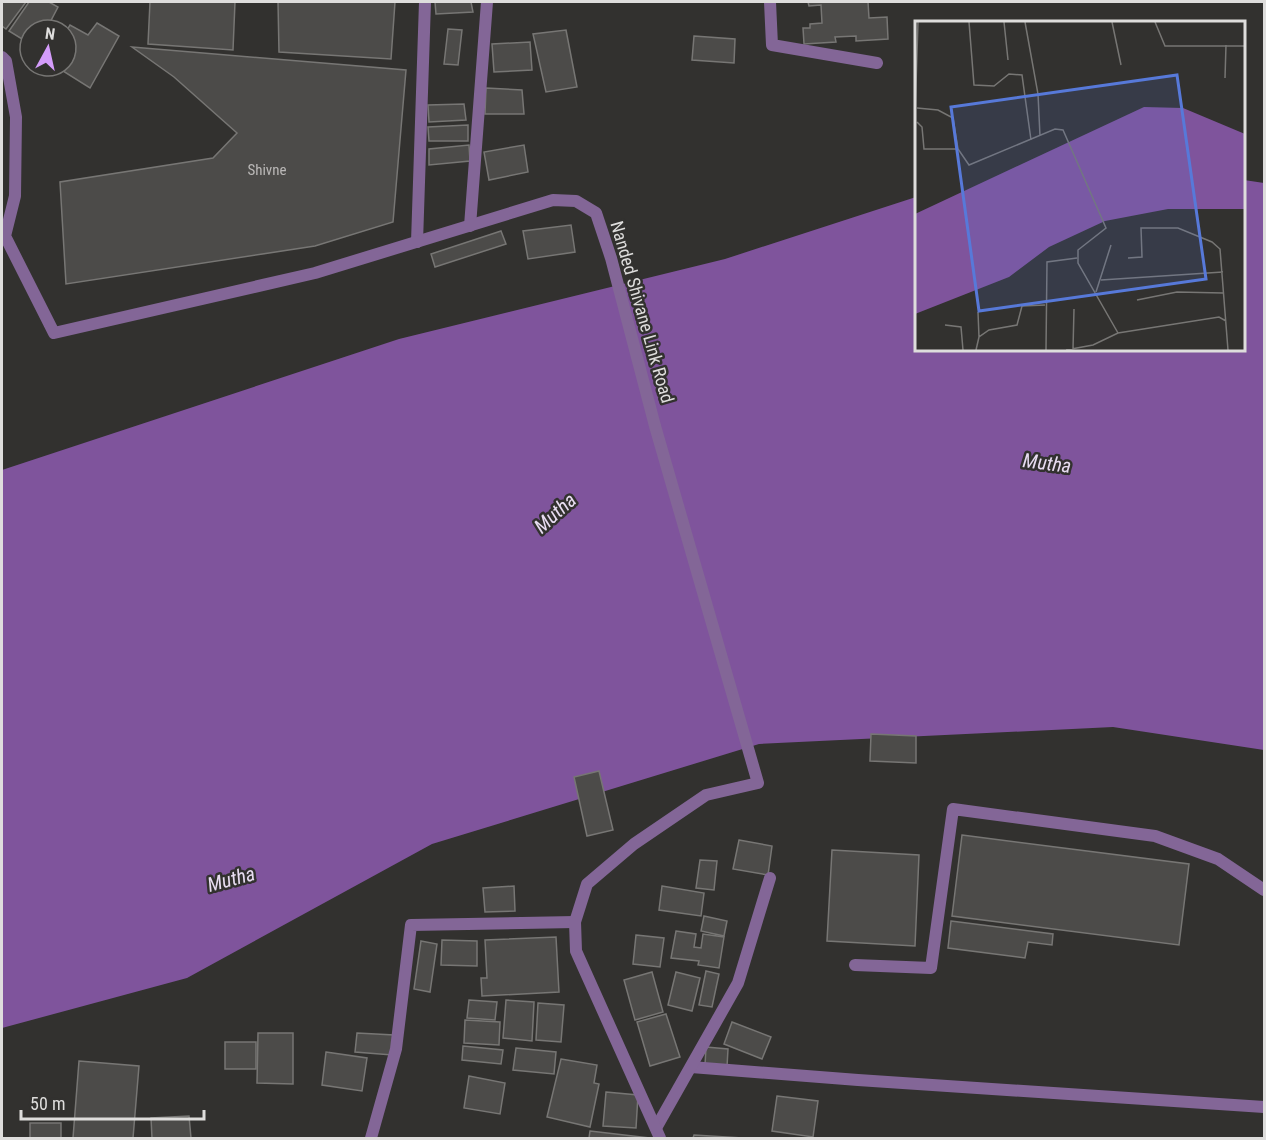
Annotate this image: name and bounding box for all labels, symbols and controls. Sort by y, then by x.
north arrow [18,18,78,78]
inset map [915,21,1245,351]
text: N [44,24,56,44]
house number: Shivne [247,161,287,179]
street label: Nanded Shivane Link Road [606,218,679,405]
water label: Mutha [1021,448,1073,478]
water label: Mutha [529,488,581,538]
water label: Mutha [205,861,257,897]
scale bar [21,1083,204,1121]
text: 50 m [30,1093,65,1114]

